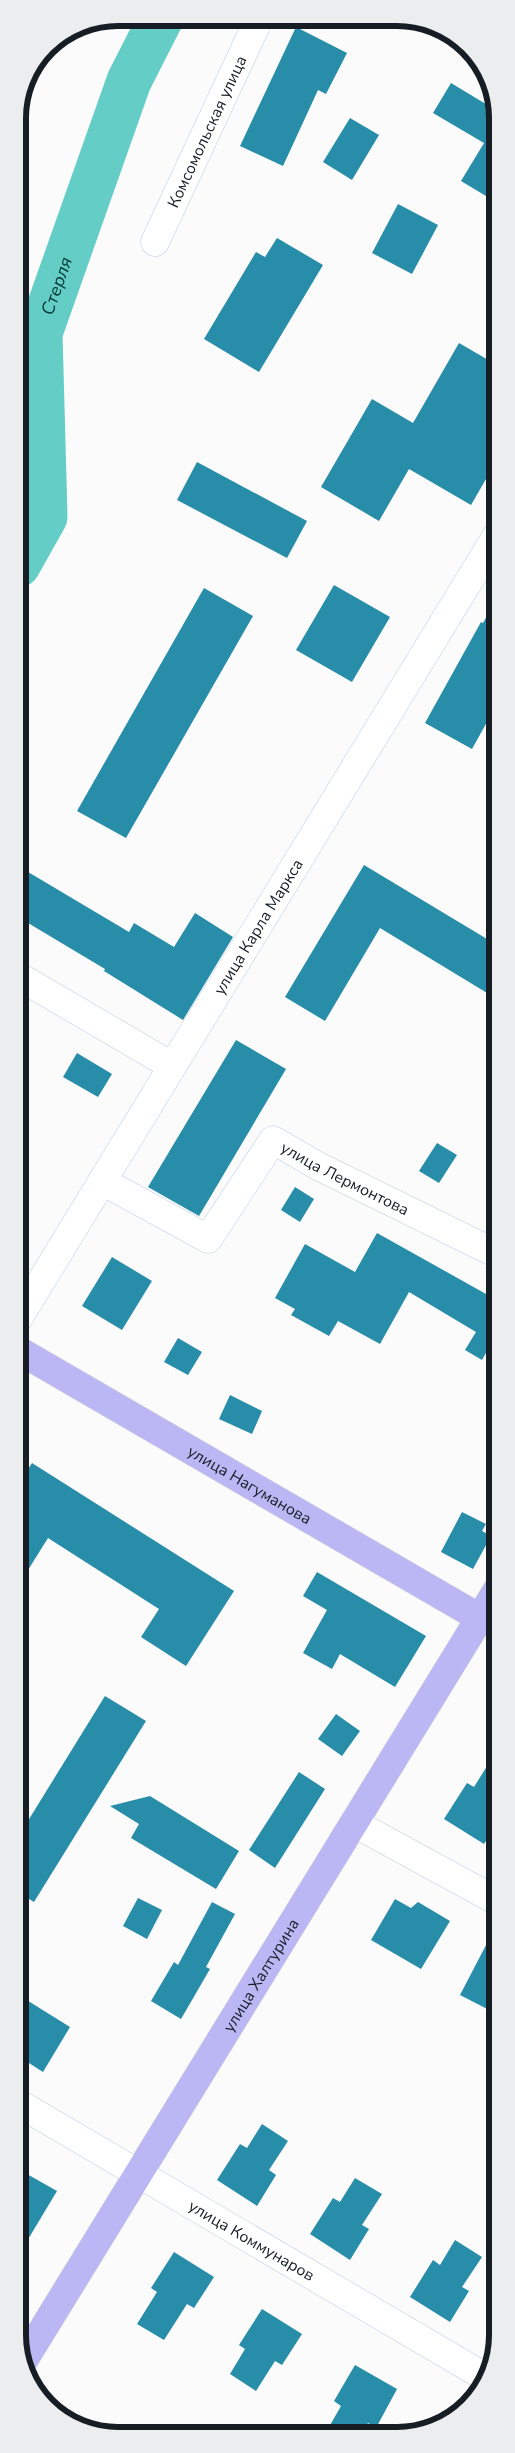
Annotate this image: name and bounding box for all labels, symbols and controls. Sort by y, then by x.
street label: Комсомольская улица [162,52,252,212]
water label: Стерля [35,254,78,318]
street label: улица Карла Маркса [209,855,309,999]
street label: улица Лермонтова [277,1137,413,1221]
street label: улица Нагуманова [183,1441,315,1530]
street label: улица Халтурина [218,1914,305,2036]
street label: улица Коммунаров [184,2195,319,2287]

